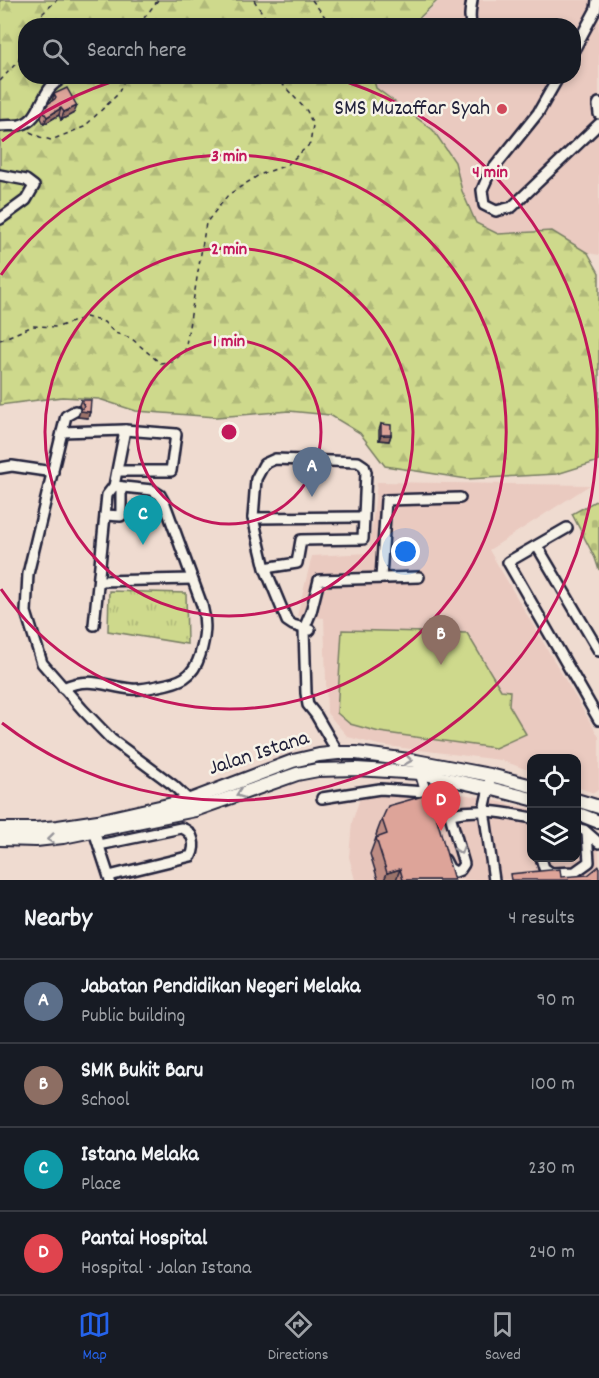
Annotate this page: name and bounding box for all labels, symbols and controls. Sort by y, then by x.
search box [18,18,581,84]
icon: search [39,35,72,68]
text: Search here [87,36,186,67]
place label: SMS Muzaffar Syah [334,94,490,125]
marker: SMS Muzaffar Syah [495,102,509,116]
text: 3 min [211,145,247,170]
text: 4 min [472,161,508,186]
text: 2 min [211,238,247,263]
text: 1 min [213,330,245,355]
centre of rings [219,422,239,442]
pin: A [292,448,332,497]
pin: C [124,496,162,545]
your location [391,537,420,566]
pin: B [422,616,460,665]
street label: Jalan Istana [205,723,314,785]
one-way arrow [403,753,412,765]
map controls [527,754,581,862]
button: locate [527,754,581,808]
pin: D [422,782,460,831]
one-way arrow [235,786,246,799]
button: layers [527,808,581,862]
one-way arrow [46,832,55,845]
one-way arrow [453,844,465,855]
text: Nearby [24,901,92,938]
text: 4 results [508,905,575,933]
text: Jabatan Pendidikan Negeri Melaka [81,972,360,1003]
text: A [38,987,49,1015]
text: 90 m [537,987,575,1015]
text: Public building [81,1003,185,1031]
text: SMK Bukit Baru [81,1056,203,1087]
text: B [39,1071,48,1099]
text: 100 m [531,1071,575,1099]
text: School [81,1087,130,1115]
text: Istana Melaka [81,1140,199,1171]
text: C [39,1155,48,1183]
text: 230 m [528,1155,575,1183]
text: Place [81,1171,121,1199]
text: Pantai Hospital [81,1224,207,1255]
text: D [38,1239,49,1267]
text: 240 m [529,1239,575,1267]
text: Hospital · Jalan Istana [81,1255,251,1283]
tab: Map [78,1308,111,1367]
tab: Directions [268,1308,328,1367]
tab: Saved [485,1308,521,1367]

